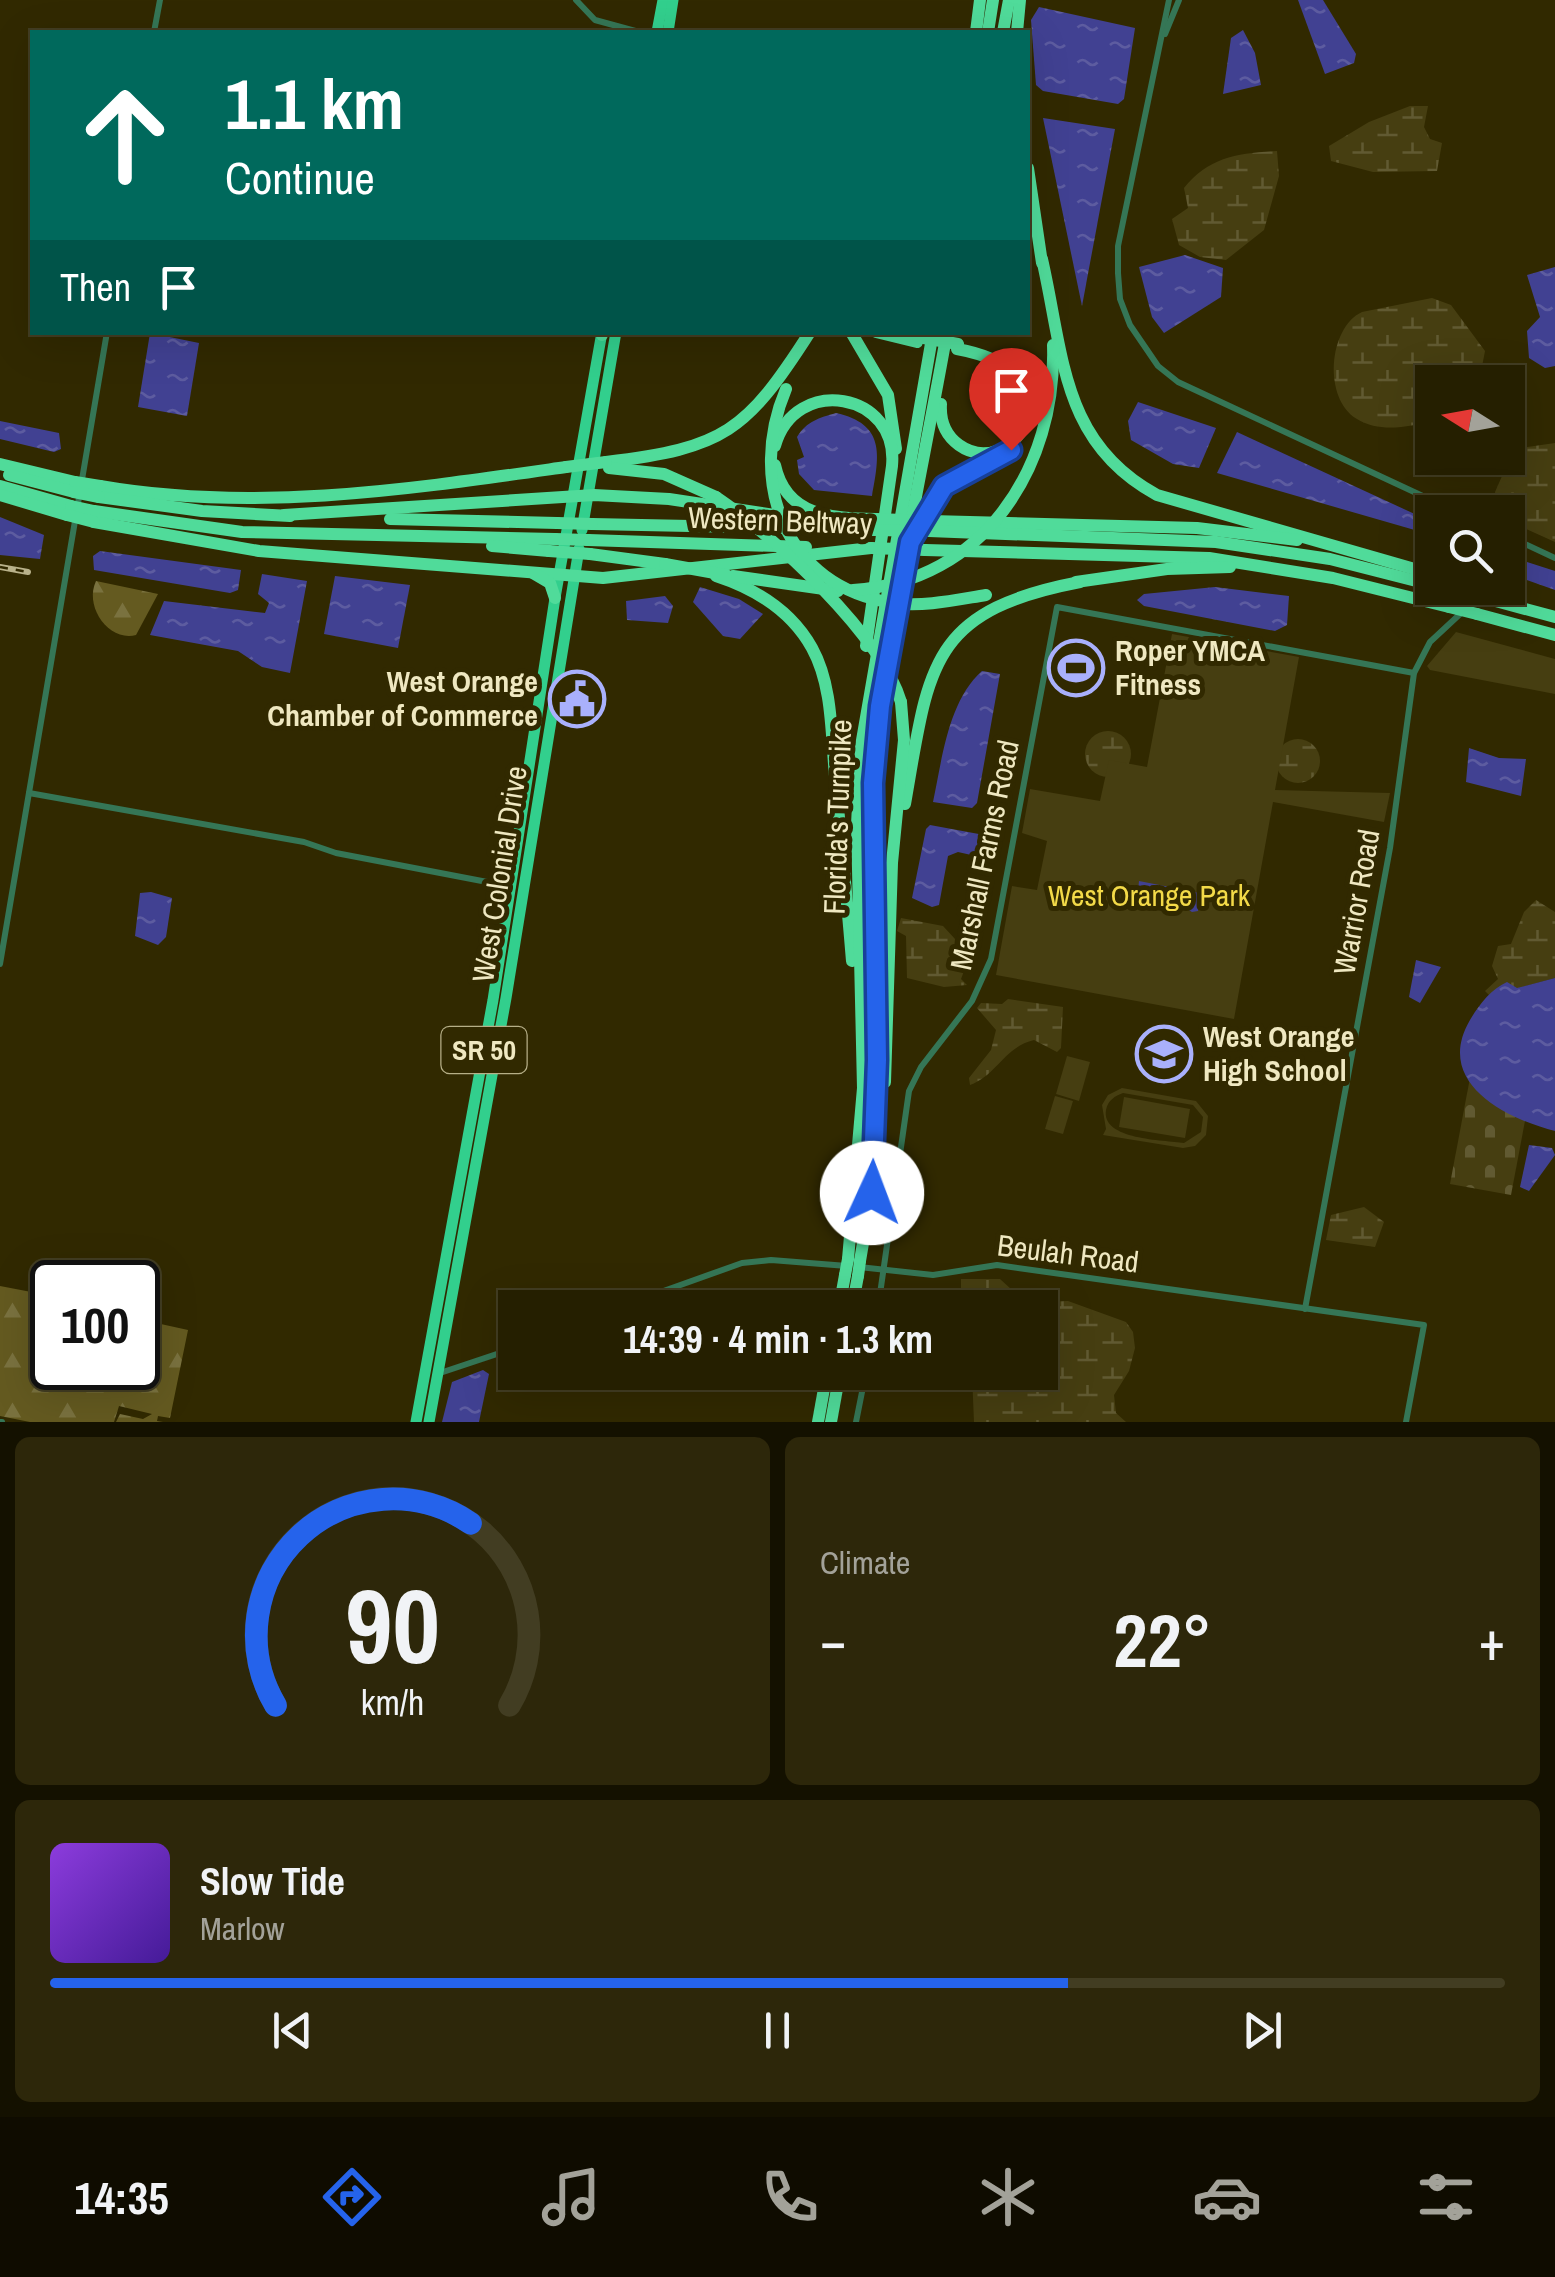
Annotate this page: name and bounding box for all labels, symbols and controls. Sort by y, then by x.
text: 1.1 km [225,57,404,151]
icon: ahead [60,70,190,200]
text: Continue [225,147,375,208]
icon: arrive [151,260,206,315]
text: Then [60,262,131,313]
pin [969,348,1054,451]
icon: arrive [984,363,1039,418]
north arrow [1415,365,1525,475]
map controls [1415,365,1525,605]
button: search [1415,495,1525,605]
street label: Western Beltway [687,497,873,543]
place label: Roper YMCA Fitness [1115,630,1265,704]
sports icon: Roper YMCA Fitness [1046,638,1106,698]
place label: West Orange Chamber of Commerce [267,661,538,735]
public building icon: West Orange Chamber of Commerce [547,669,607,729]
street label: Florida's Turnpike [814,719,860,915]
street label: Marshall Farms Road [940,736,1028,973]
street label: West Colonial Drive [462,763,536,985]
street label: Warrior Road [1324,826,1388,978]
park label: West Orange Park [1048,875,1251,915]
place label: West Orange High School [1203,1016,1354,1090]
school or university icon: West Orange High School [1134,1024,1194,1084]
road number: SR 50 [442,1027,526,1073]
position arrow [820,1141,924,1245]
street label: Beulah Road [995,1224,1141,1282]
speed limit sign: 100 [30,1260,160,1390]
text: 14:39 · 4 min · 1.3 km [623,1314,933,1365]
text: Climate [820,1541,910,1584]
text: 90 [345,1555,440,1695]
text: 22° [1113,1589,1212,1690]
text: − [820,1603,846,1677]
text: + [1479,1603,1505,1677]
text: km/h [361,1678,424,1726]
text: Slow Tide [200,1856,345,1907]
text: Marlow [200,1907,285,1950]
icon: previous [265,2003,320,2058]
icon: pause [750,2003,805,2058]
icon: next [1235,2003,1290,2058]
icon: directions [317,2162,387,2232]
icon: music [536,2162,606,2232]
icon: phone [755,2162,825,2232]
icon: climate [973,2162,1043,2232]
icon: car [1192,2162,1262,2232]
icon: filters [1411,2162,1481,2232]
text: 14:35 [74,2167,169,2228]

